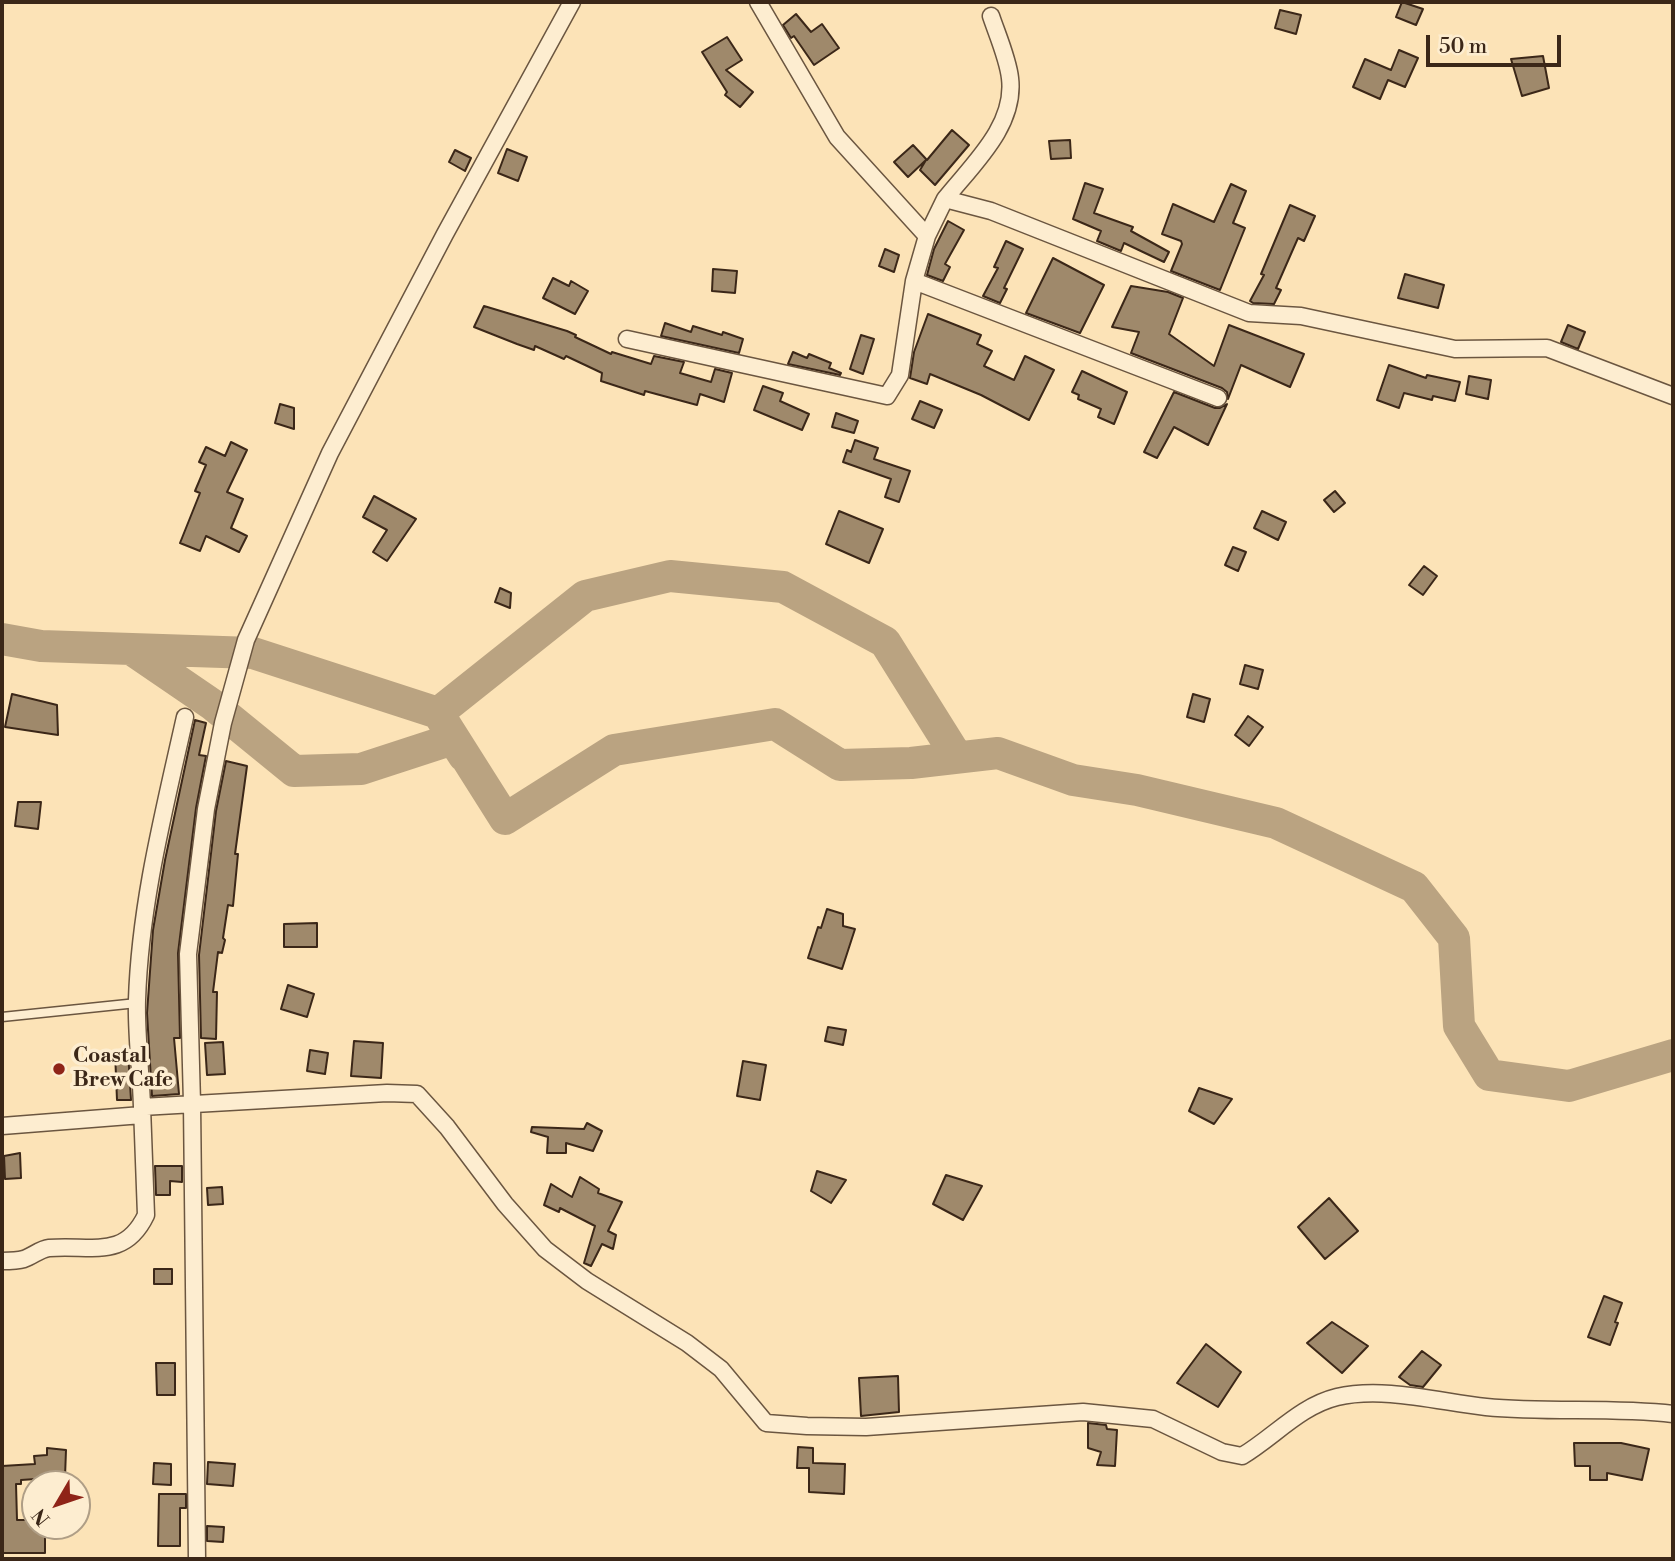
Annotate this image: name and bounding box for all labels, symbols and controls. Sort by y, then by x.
scale bar [1430,21,1565,65]
text: 50 m [1439,34,1487,60]
place label: Coastal Brew Cafe [73,1044,173,1094]
marker: Coastal Brew Cafe [51,1061,67,1077]
north arrow [21,1470,91,1540]
text: N [27,1504,55,1530]

